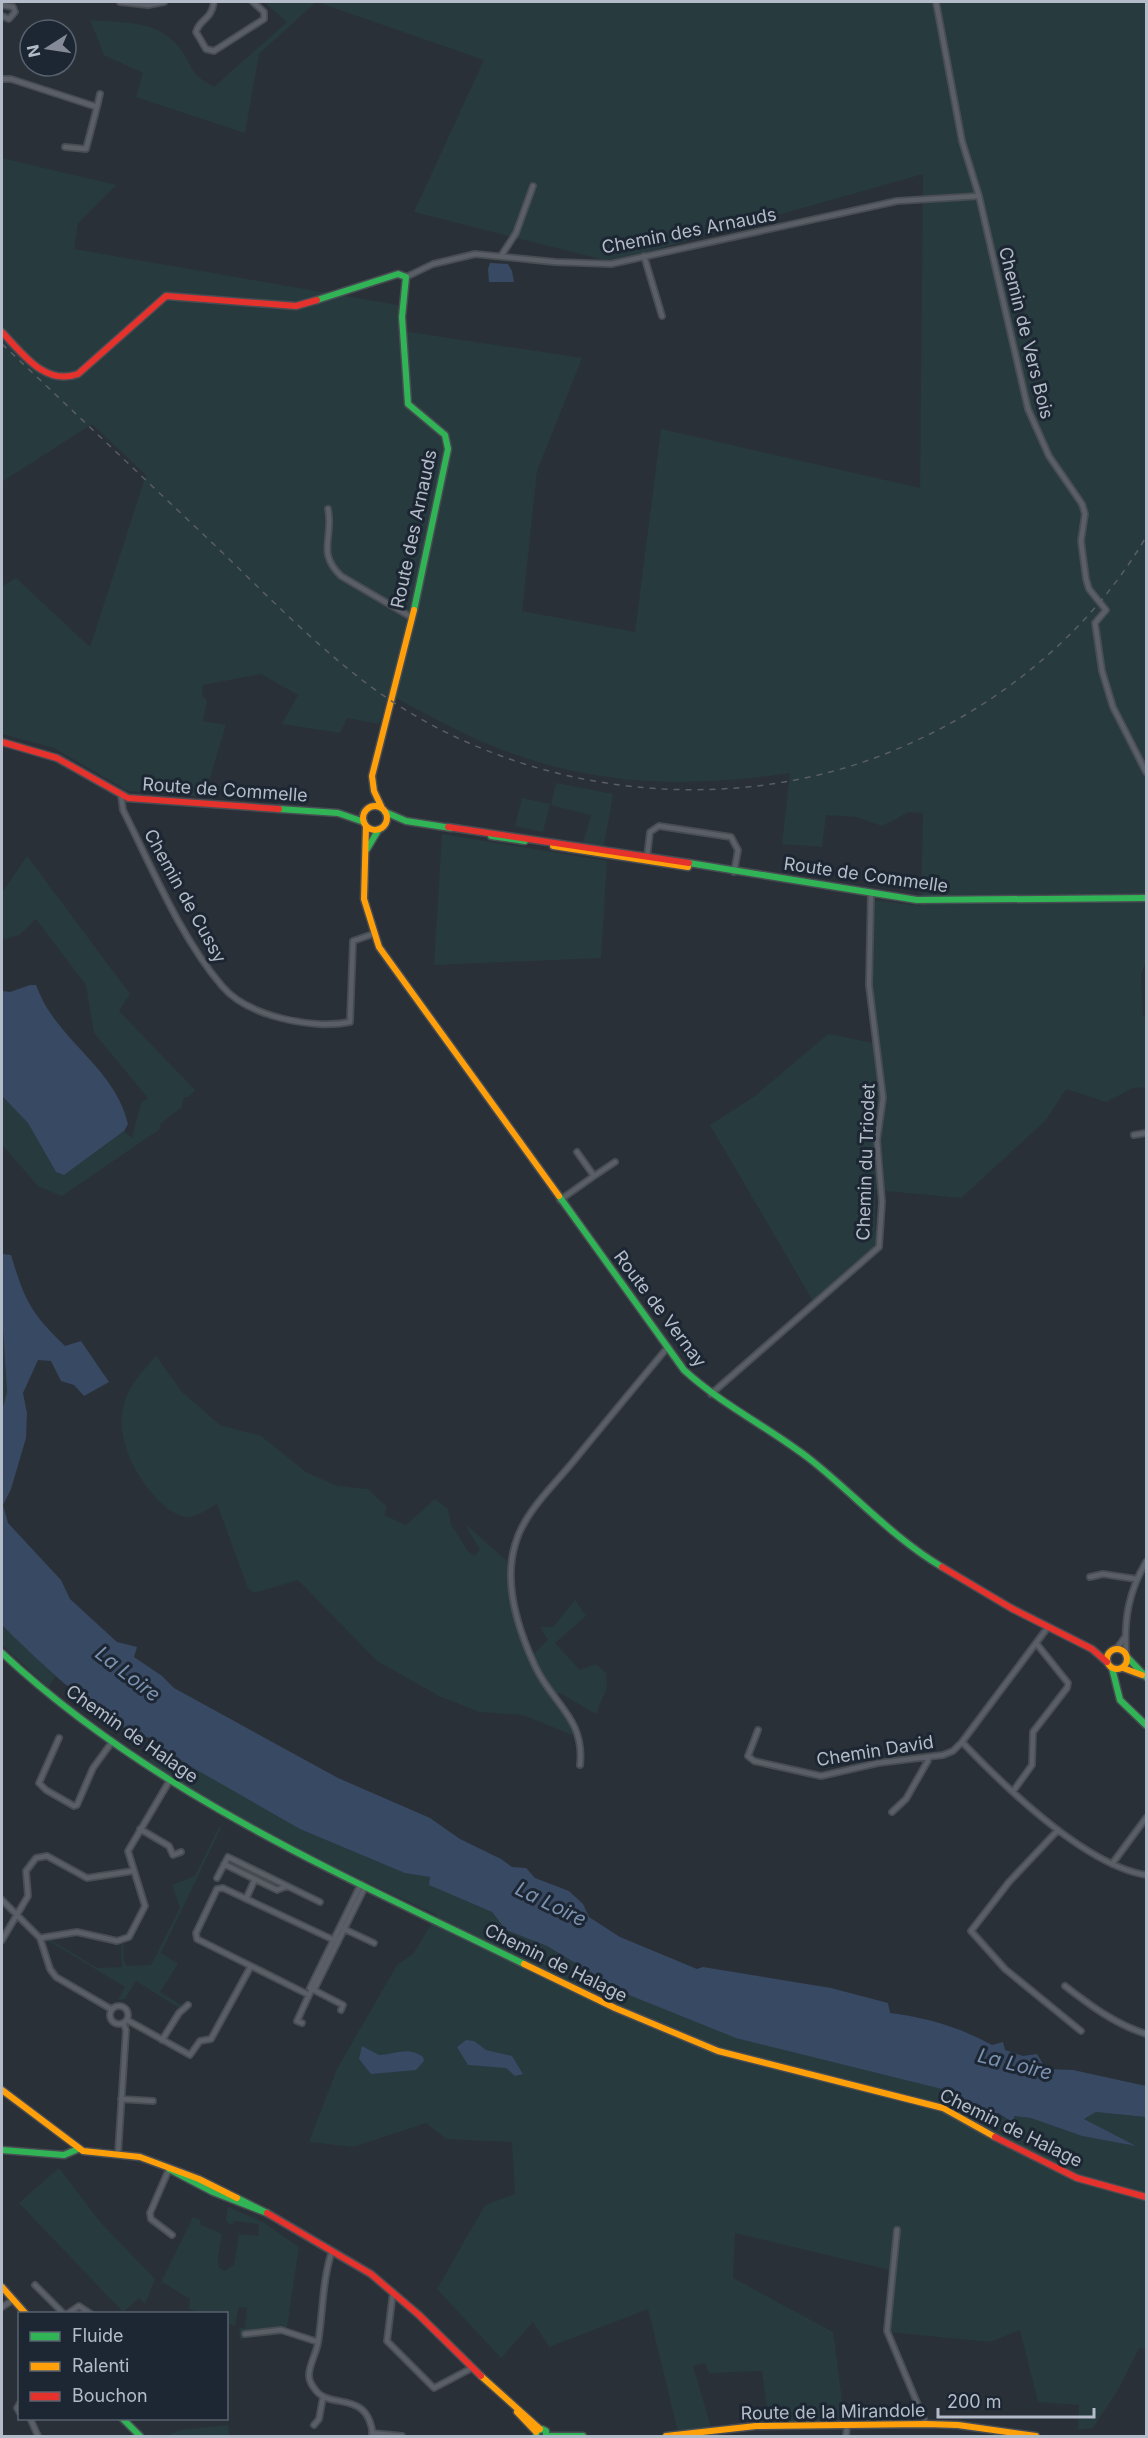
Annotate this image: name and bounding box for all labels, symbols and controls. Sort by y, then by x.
north arrow [18,18,78,78]
text: N [22,43,44,59]
street label: Chemin des Arnauds [600,203,778,258]
street label: Chemin de Vers Bois [995,245,1058,421]
street label: Route des Arnauds [386,448,441,610]
street label: Route de Commelle [142,773,308,806]
street label: Chemin de Cussy [140,825,231,966]
street label: Route de Commelle [783,853,950,896]
street label: Chemin du Triodet [852,1083,879,1241]
street label: Route de Vernay [610,1246,711,1371]
water label: La Loire [91,1641,165,1707]
street label: Chemin de Halage [62,1680,202,1787]
street label: Chemin David [815,1731,935,1770]
water label: La Loire [512,1877,590,1931]
street label: Chemin de Halage [481,1919,631,2006]
water label: La Loire [975,2043,1055,2085]
street label: Chemin de Halage [936,2084,1086,2171]
legend [18,2312,228,2420]
text: Fluide [72,2325,124,2346]
text: Ralenti [72,2355,129,2376]
scale bar [938,2381,1094,2419]
text: Bouchon [72,2385,148,2406]
text: 200 m [947,2391,1002,2412]
street label: Route de la Mirandole [740,2399,926,2424]

